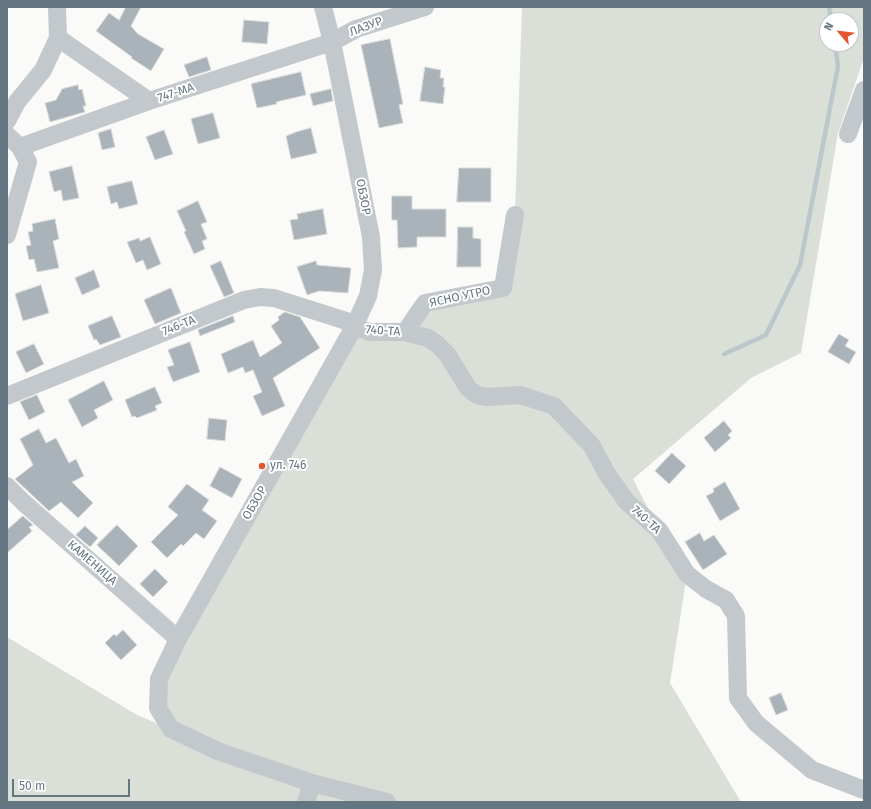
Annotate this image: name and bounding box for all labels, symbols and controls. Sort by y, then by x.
north arrow [819,12,859,52]
street label: ЛАЗУР [347,14,385,40]
text: N [821,20,836,33]
street label: 747-МА [156,80,196,106]
street label: ОБЗОР [352,178,374,216]
street label: ЯСНО УТРО [428,284,492,310]
street label: 746-ТА [160,313,198,339]
street label: 740-ТА [365,323,401,339]
place label: ул. 746 [270,459,306,473]
marker: ул. 746 [257,461,267,471]
street label: ОБЗОР [240,484,270,522]
street label: 740-ТА [628,503,664,537]
street label: КАМЕНИЦА [64,538,120,588]
scale bar [14,771,132,797]
text: 50 m [19,779,45,793]

